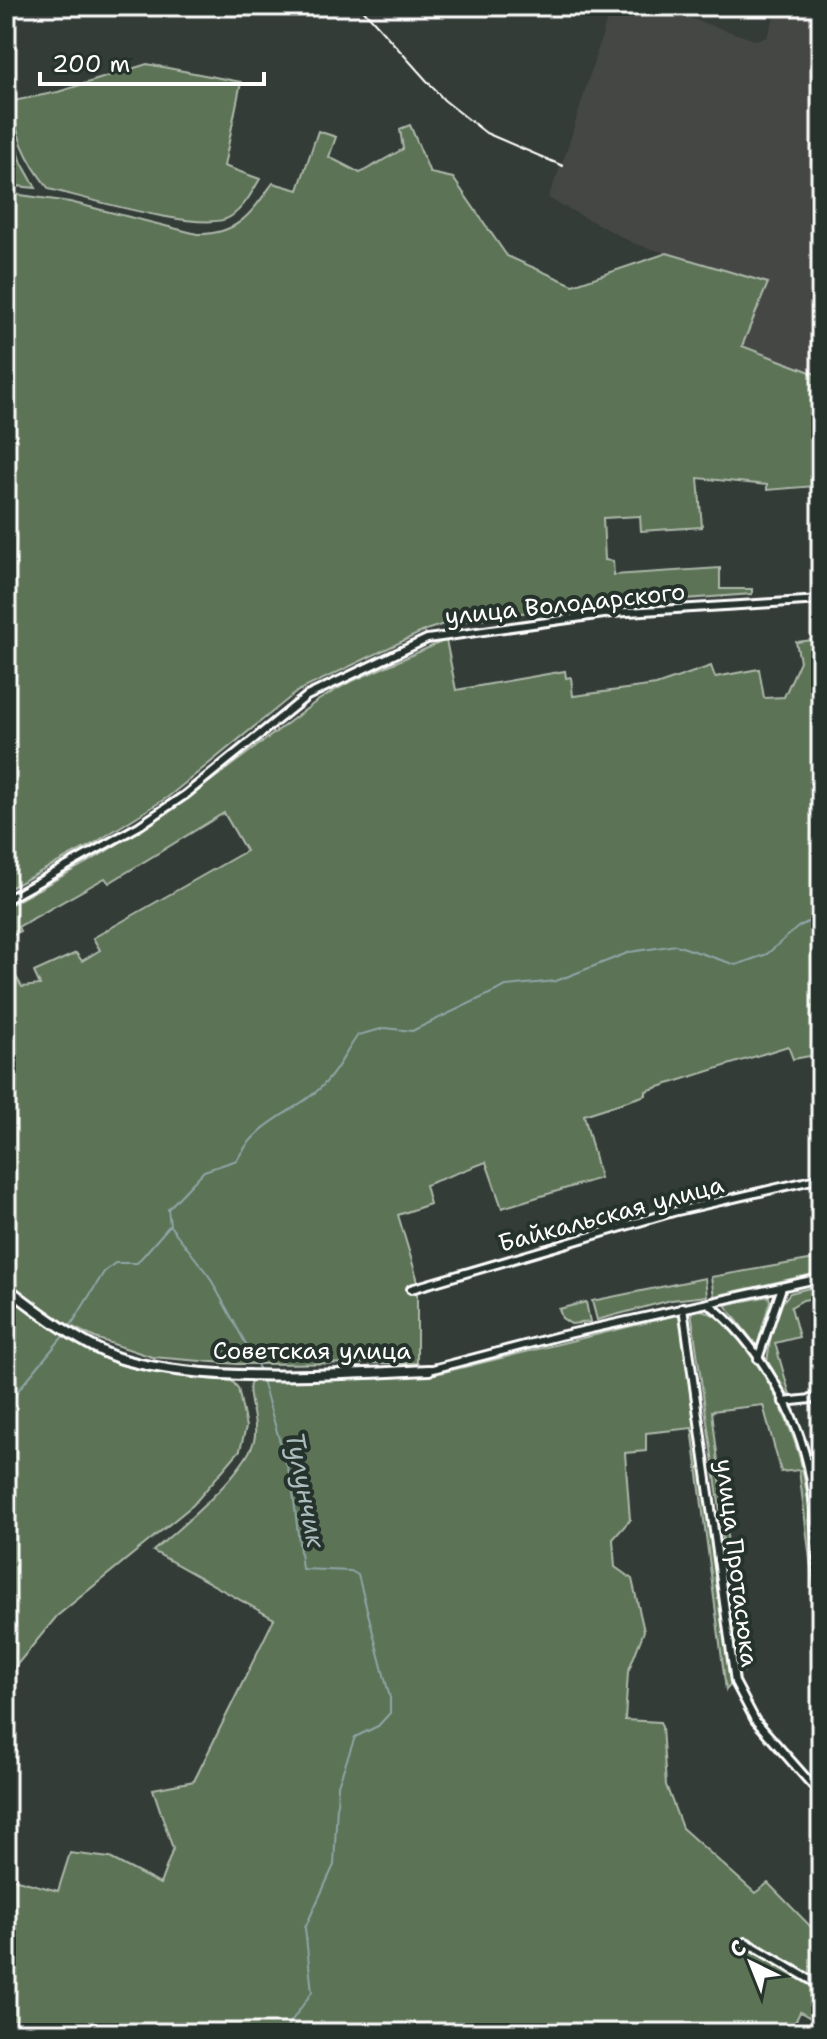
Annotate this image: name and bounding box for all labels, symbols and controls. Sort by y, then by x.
scale bar [40,36,264,86]
text: 200 m [52,48,130,80]
street label: улица Володарского [443,575,687,633]
street label: Байкальская улица [495,1169,727,1259]
street label: Советская улица [213,1335,411,1367]
water label: Тулунчик [278,1429,335,1552]
street label: улица Протасюка [708,1457,766,1669]
north arrow [711,1923,791,2003]
text: С [723,1934,753,1964]

